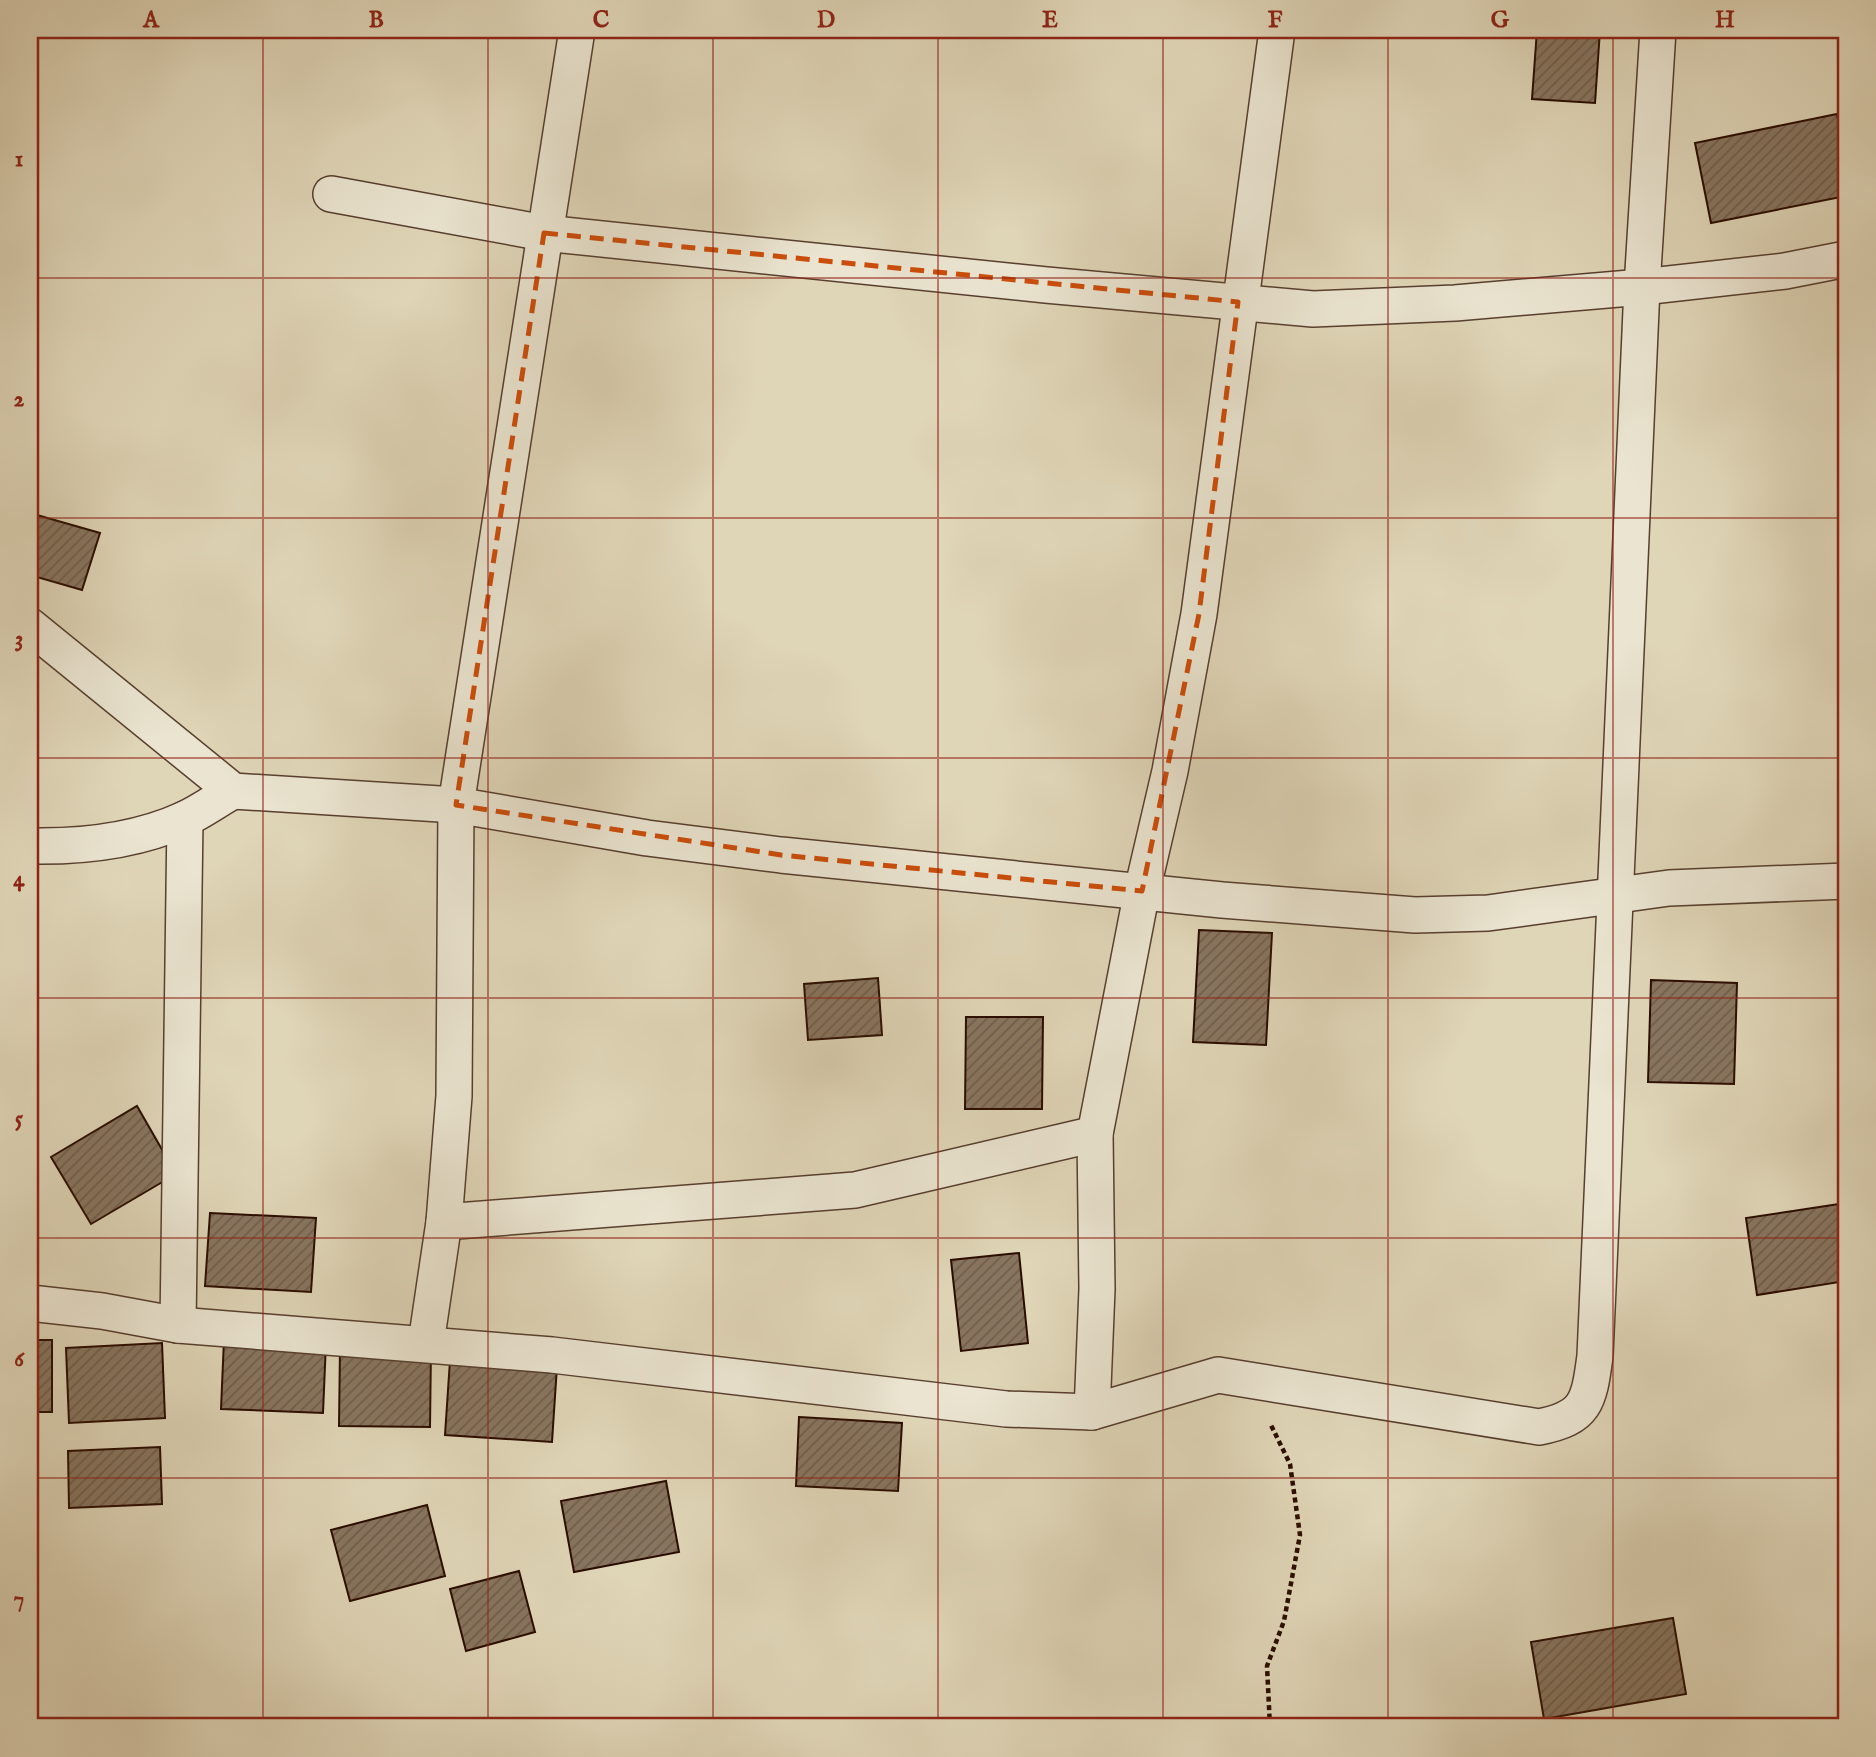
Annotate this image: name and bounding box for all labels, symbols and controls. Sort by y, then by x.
text: A [142,6,160,35]
text: B [368,6,384,35]
text: C [593,6,610,35]
text: D [817,6,835,35]
text: E [1042,6,1058,35]
text: F [1268,6,1283,35]
text: G [1491,6,1510,35]
text: H [1715,6,1735,35]
text: 1 [15,145,23,174]
text: 2 [14,385,25,414]
text: 3 [15,625,23,654]
text: 4 [13,865,25,894]
text: 5 [15,1105,24,1134]
text: 6 [14,1345,25,1374]
text: 7 [14,1585,24,1614]

